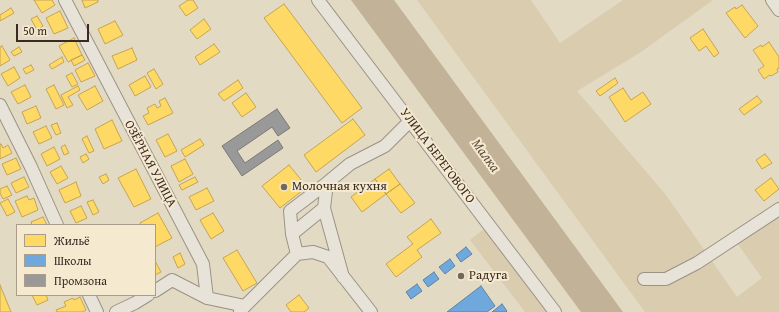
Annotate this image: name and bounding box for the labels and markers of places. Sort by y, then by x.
place label: Молочная кухня [292,179,387,195]
marker: Молочная кухня [279,182,289,192]
place label: Радуга [469,268,508,284]
marker: Радуга [456,271,466,281]

